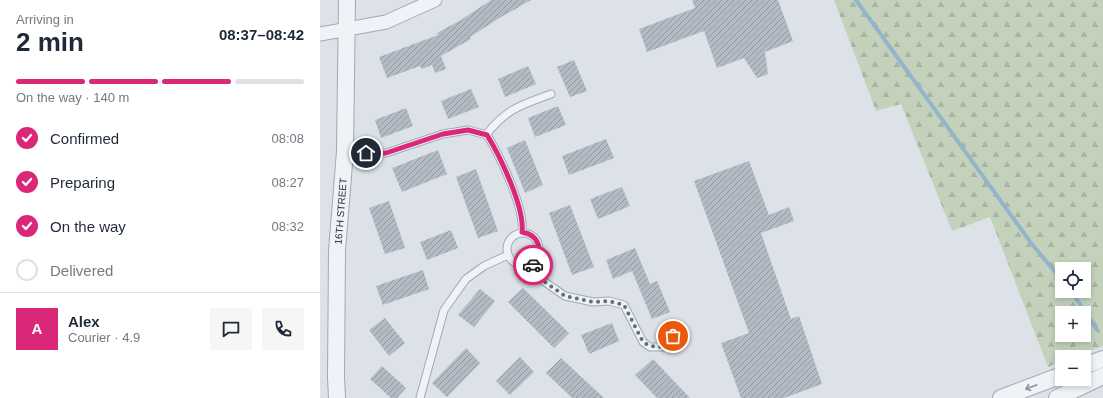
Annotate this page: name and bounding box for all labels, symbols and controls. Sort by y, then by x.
text: Arriving in [16,12,74,27]
text: 08:37–08:42 [219,26,304,43]
text: 2 min [16,27,84,57]
text: On the way · 140 m [16,90,129,105]
icon: check [16,127,38,149]
text: Confirmed [50,130,119,147]
text: 08:08 [271,131,304,146]
pin [349,136,383,170]
icon: home [355,142,377,164]
icon: check [16,171,38,193]
text: Preparing [50,174,115,191]
text: 08:27 [271,175,304,190]
street label: 16TH STREET [333,178,349,245]
icon: check [16,215,38,237]
text: On the way [50,218,126,235]
text: 08:32 [271,219,304,234]
courier [513,245,553,285]
icon: car [522,254,544,276]
text: Delivered [50,262,113,279]
map controls [1055,262,1091,386]
button: locate [1055,262,1091,298]
button: + [1055,306,1091,342]
button: chat [210,308,252,350]
button: phone [262,308,304,350]
text: Alex [68,313,100,330]
pin [656,319,690,353]
text: A [32,320,42,337]
icon: bag [662,325,684,347]
text: Courier · 4.9 [68,330,140,345]
button: − [1055,350,1091,386]
one-way arrow [1025,384,1038,391]

